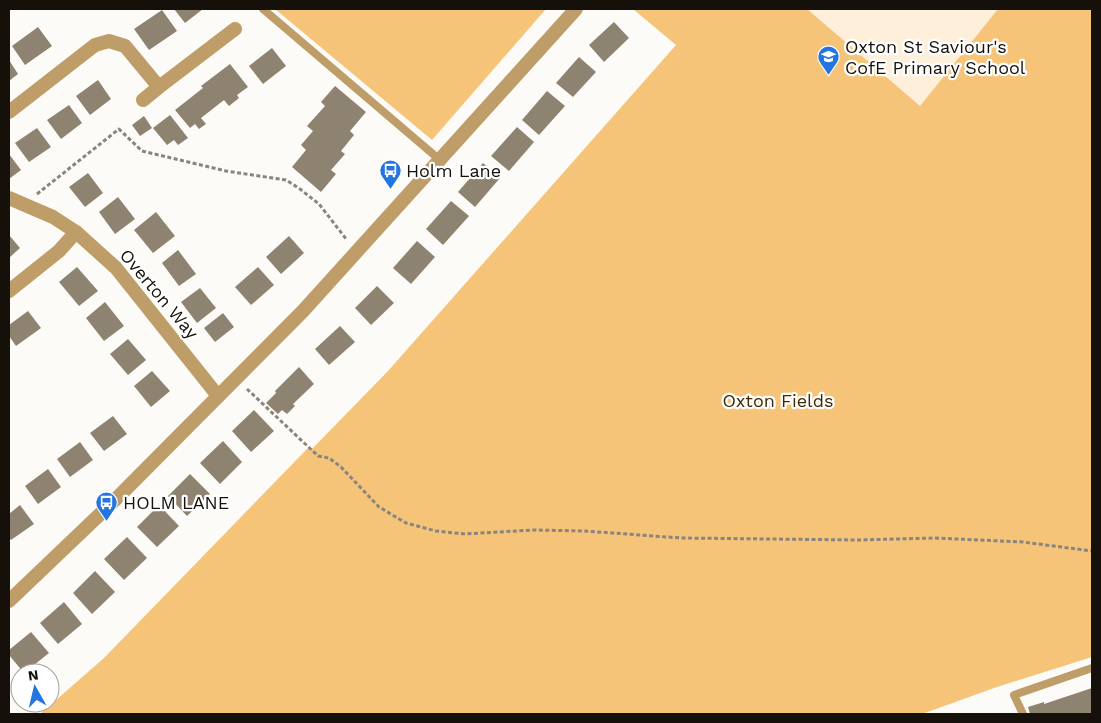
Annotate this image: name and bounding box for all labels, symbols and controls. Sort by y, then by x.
place label: Oxton St Saviour's CofE Primary School [845,36,1026,78]
school or university icon: Oxton St Saviour's CofE Primary School [817,45,841,76]
bus stop icon: Holm Lane [378,159,402,190]
place label: Holm Lane [406,160,501,181]
street label: Overton Way [116,245,203,343]
park label: Oxton Fields [723,390,833,411]
bus stop icon: HOLM LANE [95,491,119,522]
place label: HOLM LANE [123,492,229,513]
north arrow [10,663,60,713]
text: N [27,666,39,684]

